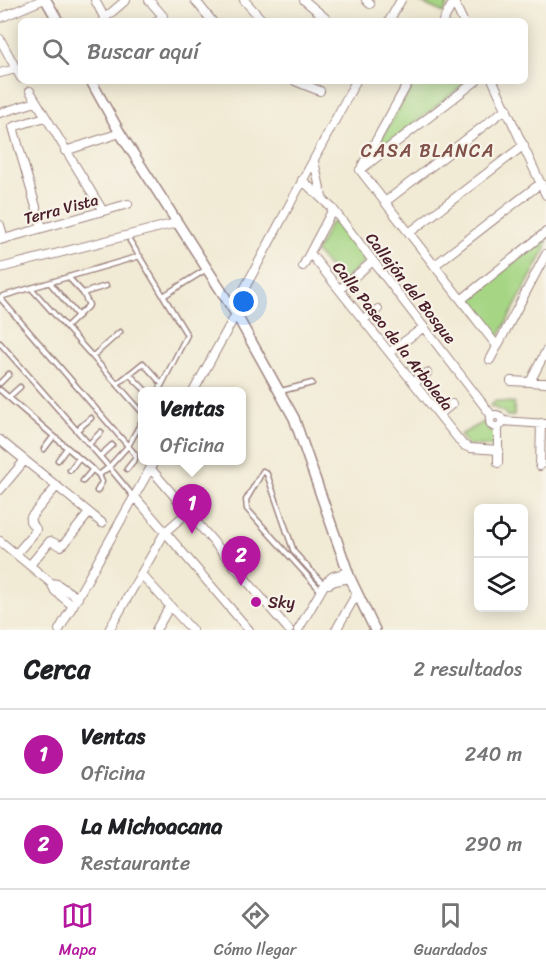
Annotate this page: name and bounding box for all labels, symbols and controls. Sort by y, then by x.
search box [18,18,528,84]
text: Buscar aquí [87,32,199,71]
icon: search [39,35,72,68]
district label: CASA BLANCA [361,135,495,167]
street label: Terra Vista [20,185,102,233]
street label: Callejón del Bosque [358,226,464,351]
street label: Calle Paseo de la Arboleda [325,255,461,417]
your location [229,287,258,316]
popup [138,387,246,465]
text: Ventas [160,389,224,428]
text: Oficina [160,428,224,463]
pin: 1 [172,484,212,534]
map controls [474,504,528,612]
button: locate [474,504,528,558]
pin: 2 [222,536,260,586]
button: layers [474,558,528,612]
place label: Sky [268,588,296,617]
marker: Sky [249,595,263,609]
text: Cerca [24,646,90,692]
text: 2 resultados [413,652,522,687]
text: Ventas [81,717,145,756]
text: 1 [39,737,48,772]
text: 240 m [465,737,522,772]
text: Oficina [81,756,145,791]
text: La Michoacana [81,807,222,846]
text: 2 [38,827,49,862]
text: 290 m [465,827,522,862]
text: Restaurante [81,846,190,881]
tab: Mapa [59,899,96,964]
tab: Cómo llegar [214,899,296,964]
tab: Guardados [414,899,487,964]

